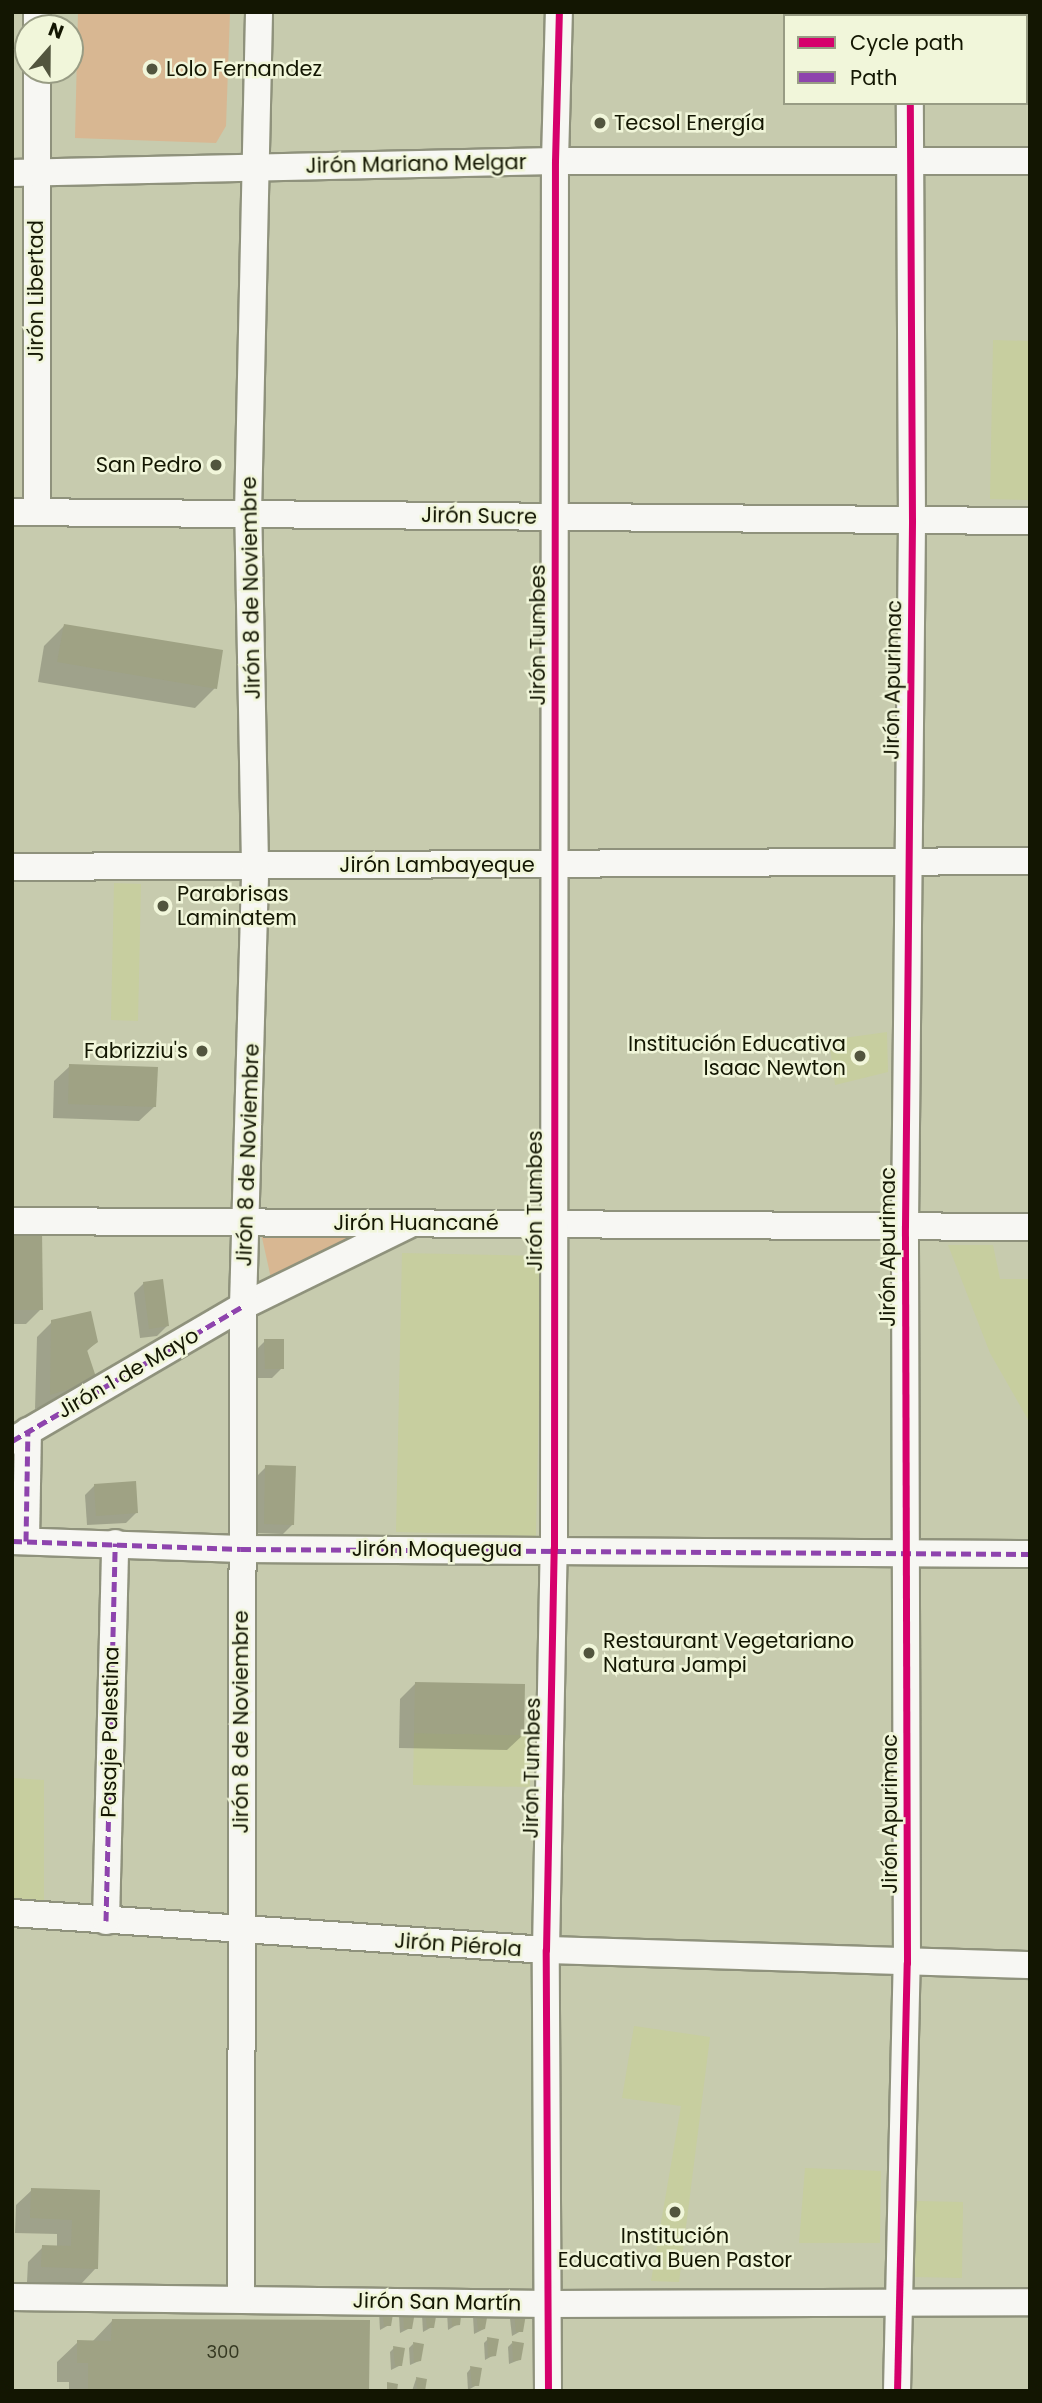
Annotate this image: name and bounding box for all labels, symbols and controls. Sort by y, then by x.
north arrow [14,14,84,84]
legend [783,14,1028,105]
text: N [44,16,67,46]
text: Cycle path [850,28,964,57]
place label: Lolo Fernandez [166,56,322,82]
marker: Lolo Fernandez [144,61,160,77]
text: Path [850,63,897,92]
place label: Tecsol Energía [614,110,765,136]
marker: Tecsol Energía [592,115,608,131]
street label: Jirón Mariano Melgar [305,149,527,179]
street label: Jirón Libertad [23,220,49,362]
place label: San Pedro [96,452,202,478]
marker: San Pedro [208,457,224,473]
street label: Jirón 8 de Noviembre [236,476,266,700]
street label: Jirón Sucre [421,502,537,530]
street label: Jirón Tumbes [525,564,551,706]
street label: Jirón Apurimac [879,600,907,760]
street label: Jirón Lambayeque [339,852,535,878]
place label: Parabrisas Laminatem [177,881,297,931]
marker: Parabrisas Laminatem [155,898,171,914]
place label: Institución Educativa Isaac Newton [628,1031,846,1081]
place label: Fabrizziu's [84,1038,188,1064]
marker: Fabrizziu's [194,1043,210,1059]
street label: Jirón 8 de Noviembre [232,1043,264,1267]
marker: Institución Educativa Isaac Newton [852,1048,868,1064]
street label: Jirón Tumbes [522,1130,548,1272]
street label: Jirón Apurimac [875,1167,901,1327]
street label: Jirón Huancané [333,1210,499,1236]
street label: Jirón 1 de Mayo [53,1322,203,1424]
street label: Jirón Moquegua [352,1536,522,1562]
street label: Jirón 8 de Noviembre [228,1610,254,1834]
place label: Restaurant Vegetariano Natura Jampi [603,1628,854,1678]
marker: Restaurant Vegetariano Natura Jampi [581,1645,597,1661]
street label: Pasaje Palestina [96,1646,124,1818]
street label: Jirón Tumbes [518,1697,546,1839]
street label: Jirón Apurimac [877,1734,903,1894]
street label: Jirón Piérola [393,1928,523,1962]
marker: Institución Educativa Buen Pastor [667,2204,683,2220]
place label: Institución Educativa Buen Pastor [558,2223,792,2273]
street label: Jirón San Martín [353,2288,521,2316]
house number: 300 [206,2341,240,2363]

